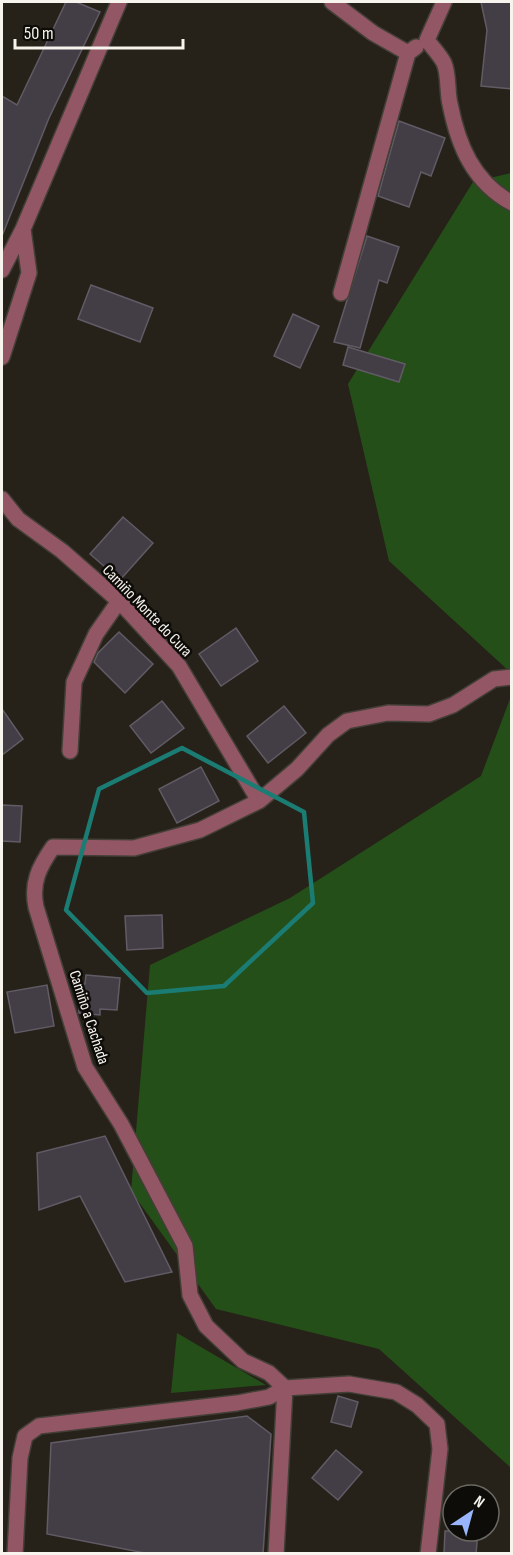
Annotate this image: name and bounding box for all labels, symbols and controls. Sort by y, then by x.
scale bar [15,12,183,50]
text: 50 m [24,23,54,44]
street label: Camiño Monte do Cura [98,561,196,661]
street label: Camiño a Cachada [64,968,113,1067]
north arrow [441,1483,501,1543]
text: N [470,1492,488,1512]

